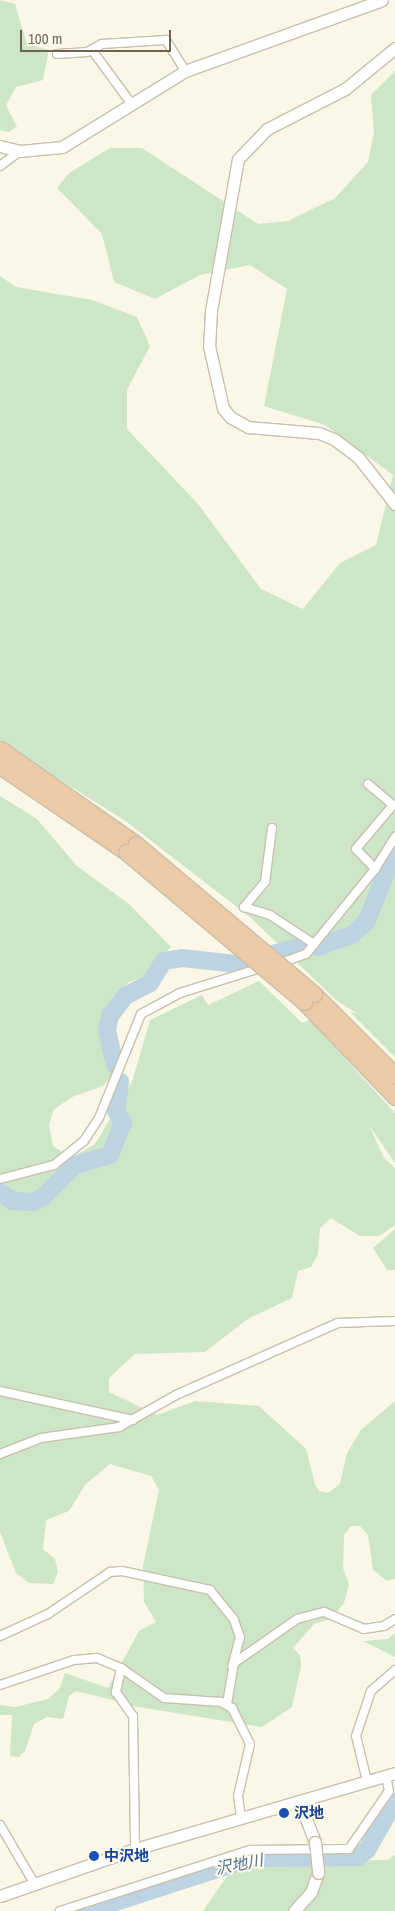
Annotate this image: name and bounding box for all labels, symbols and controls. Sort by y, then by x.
scale bar [22,20,174,52]
text: 100 m [28,28,62,49]
place label: 沢地 [294,1804,324,1822]
marker: 沢地 [278,1807,290,1819]
place label: 中沢地 [104,1847,149,1865]
marker: 中沢地 [88,1850,100,1862]
water label: 沢地川 [214,1850,264,1878]

